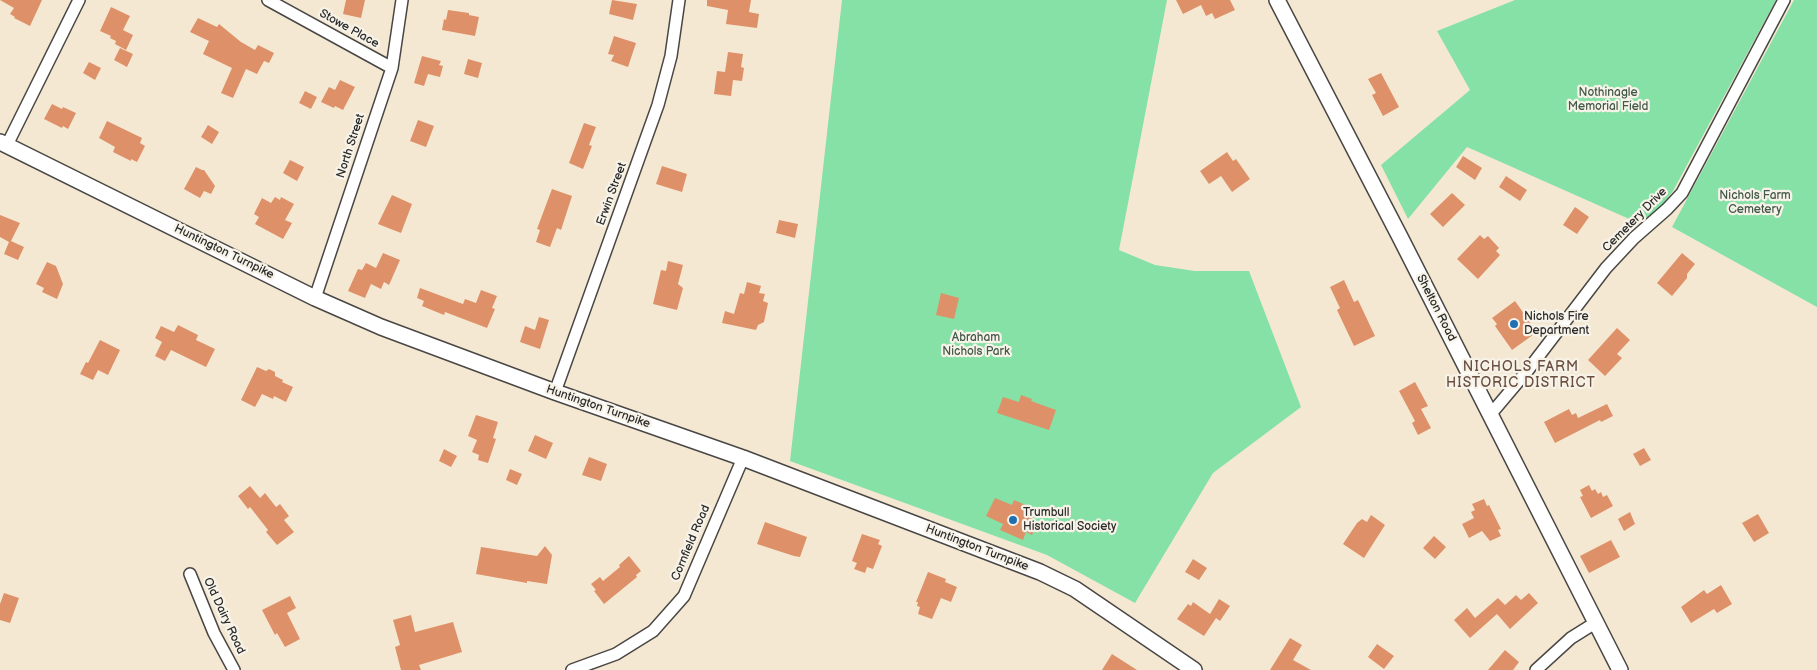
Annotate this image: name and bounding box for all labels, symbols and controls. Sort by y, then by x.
street label: Stowe Place [317,7,381,51]
park label: Nothinagle Memorial Field [1568,86,1648,114]
street label: North Street [334,112,368,180]
street label: Erwin Street [594,160,630,228]
street label: Cemetery Drive [1600,185,1670,255]
park label: Nichols Farm Cemetery [1719,189,1791,217]
street label: Huntington Turnpike [172,222,276,282]
street label: Shelton Road [1413,272,1459,344]
place label: Nichols Fire Department [1524,310,1589,338]
marker: Nichols Fire Department [1508,318,1520,330]
park label: Abraham Nichols Park [942,331,1010,359]
district label: NICHOLS FARM HISTORIC DISTRICT [1444,359,1598,392]
street label: Huntington Turnpike [544,382,652,432]
street label: Cornfield Road [669,503,713,583]
place label: Trumbull Historical Society [1023,506,1116,534]
marker: Trumbull Historical Society [1007,514,1019,526]
street label: Huntington Turnpike [923,522,1031,574]
street label: Old Dairy Road [200,576,248,656]

